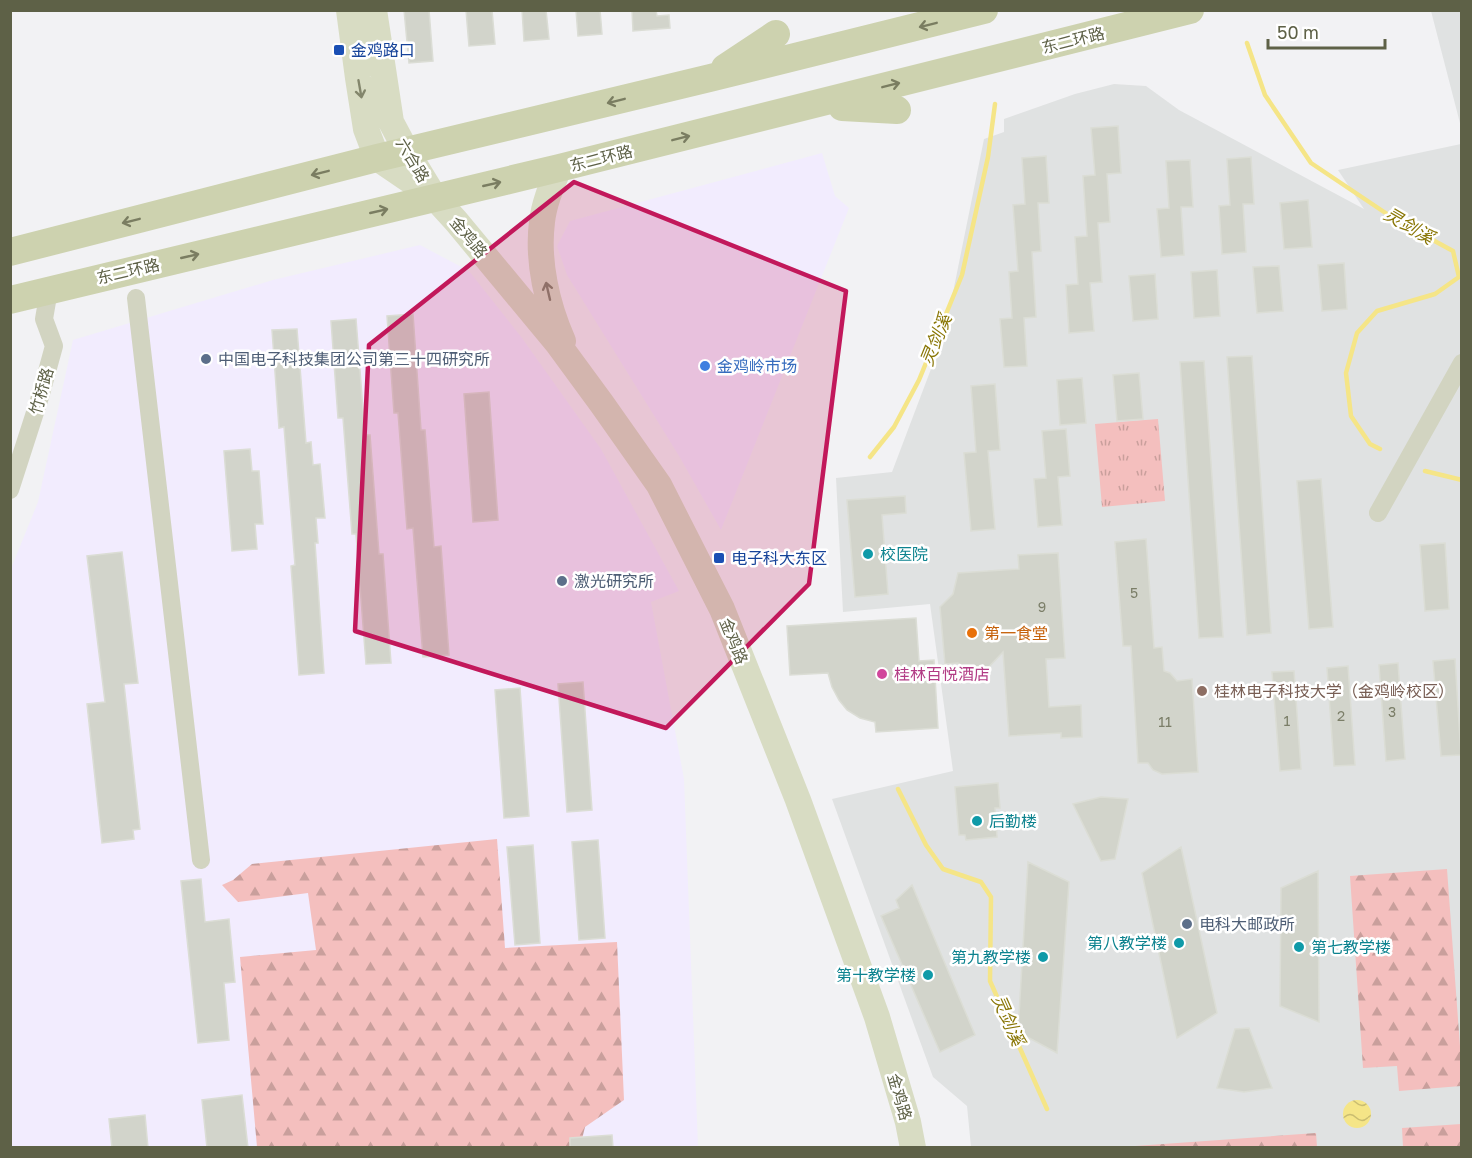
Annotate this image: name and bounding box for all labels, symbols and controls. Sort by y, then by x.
scale bar [1268,12,1385,50]
one-way arrow [918,19,937,31]
text: 50 m [1277,21,1319,43]
street label: 东二环路 [1040,23,1106,57]
place label: 金鸡路口 [351,40,415,60]
marker: 金鸡路口 [332,43,346,57]
one-way arrow [354,79,365,99]
one-way arrow [881,79,900,91]
one-way arrow [607,96,626,108]
one-way arrow [672,131,691,143]
street label: 六合路 [392,134,434,186]
street label: 东二环路 [568,141,634,175]
one-way arrow [311,167,330,179]
one-way arrow [482,178,501,190]
water label: 灵剑溪 [1381,202,1440,249]
one-way arrow [369,205,389,216]
street label: 金鸡路 [446,212,492,262]
one-way arrow [122,215,141,227]
one-way arrow [180,250,199,262]
street label: 东二环路 [95,254,161,288]
one-way arrow [541,282,553,301]
water label: 灵剑溪 [915,309,956,369]
place label: 中国电子科技集团公司第三十四研究所 [218,349,490,369]
marker: 中国电子科技集团公司第三十四研究所 [199,352,213,366]
place label: 金鸡岭市场 [717,356,797,376]
marker: 金鸡岭市场 [698,359,712,373]
street label: 竹桥路 [25,365,57,417]
place label: 校医院 [880,544,928,564]
marker: 校医院 [861,547,875,561]
place label: 电子科大东区 [731,548,827,568]
marker: 电子科大东区 [712,551,726,565]
place label: 激光研究所 [574,571,654,591]
marker: 激光研究所 [555,574,569,588]
house number: 5 [1130,584,1138,601]
house number: 9 [1038,598,1046,615]
street label: 金鸡路 [716,615,752,667]
place label: 第一食堂 [984,623,1048,643]
marker: 第一食堂 [965,626,979,640]
place label: 桂林百悦酒店 [894,664,990,684]
marker: 桂林百悦酒店 [875,667,889,681]
place label: 桂林电子科技大学（金鸡岭校区） [1214,681,1454,701]
marker: 桂林电子科技大学（金鸡岭校区） [1195,684,1209,698]
house number: 3 [1388,703,1396,720]
house number: 2 [1337,707,1345,724]
house number: 1 [1284,712,1291,729]
house number: 11 [1158,713,1172,730]
place label: 后勤楼 [989,811,1037,831]
marker: 后勤楼 [970,814,984,828]
place label: 电科大邮政所 [1199,914,1295,934]
marker: 电科大邮政所 [1180,917,1194,931]
place label: 第八教学楼 [1087,933,1167,953]
marker: 第八教学楼 [1172,936,1186,950]
place label: 第七教学楼 [1311,937,1391,957]
marker: 第七教学楼 [1292,940,1306,954]
place label: 第九教学楼 [951,947,1031,967]
marker: 第九教学楼 [1036,950,1050,964]
place label: 第十教学楼 [836,965,916,985]
marker: 第十教学楼 [921,968,935,982]
water label: 灵剑溪 [988,990,1031,1051]
street label: 金鸡路 [884,1071,916,1123]

